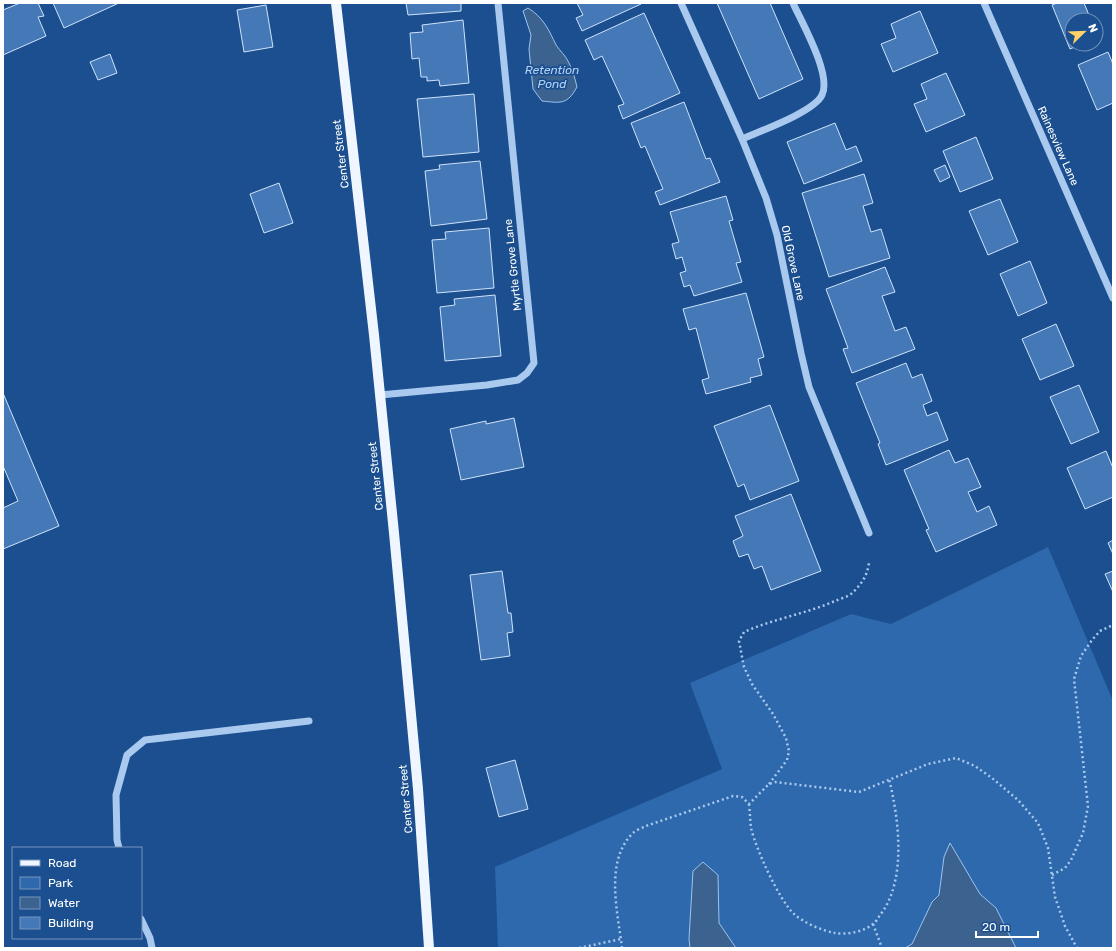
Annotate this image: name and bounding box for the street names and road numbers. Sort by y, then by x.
street label: Rainesview Lane [1035,104,1081,188]
street label: Center Street [330,118,352,189]
street label: Myrtle Grove Lane [502,218,524,312]
street label: Old Grove Lane [779,224,807,302]
street label: Center Street [366,440,386,511]
street label: Center Street [396,763,415,834]

